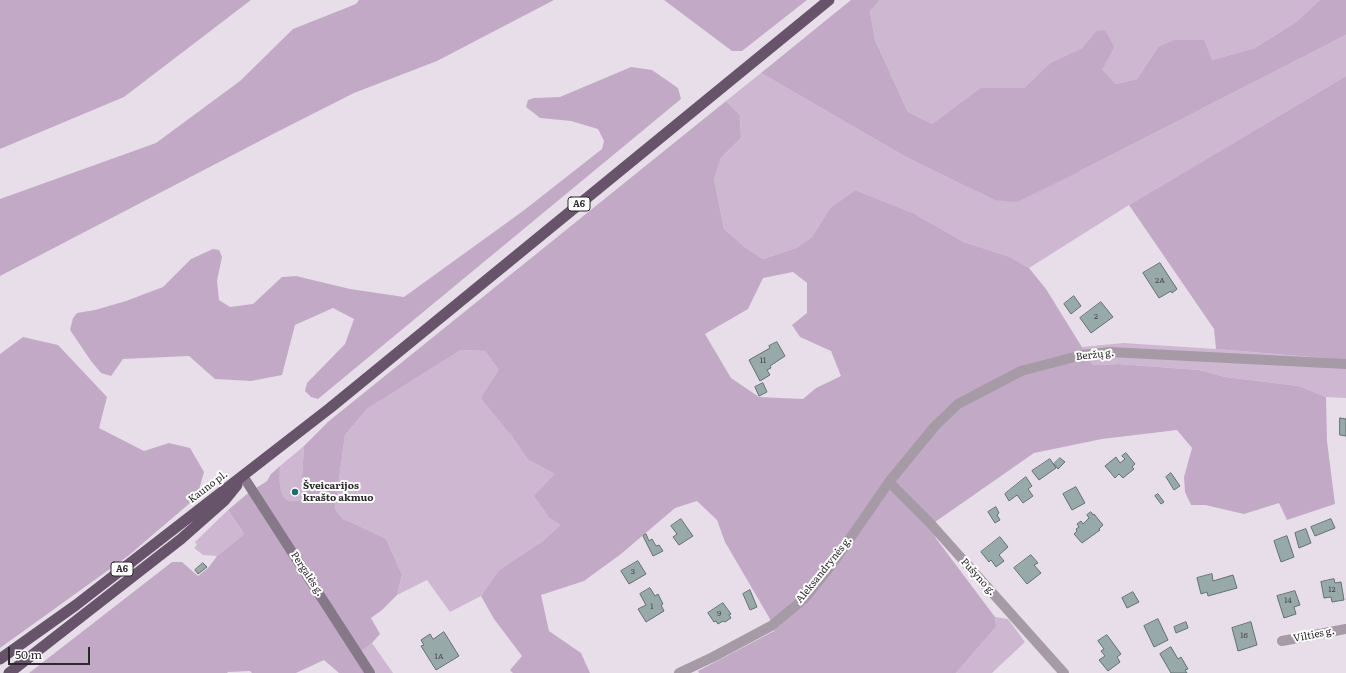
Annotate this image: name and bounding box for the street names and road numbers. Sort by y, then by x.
road number: A6 [568,197,590,211]
street label: Beržų g. [1075,347,1115,363]
street label: Kauno pl. [186,468,230,506]
street label: Aleksandrynės g. [794,534,854,606]
street label: Pergalės g. [288,550,326,598]
street label: Pušyno g. [958,556,998,598]
road number: A6 [111,562,133,576]
street label: Vilties g. [1292,625,1336,645]

